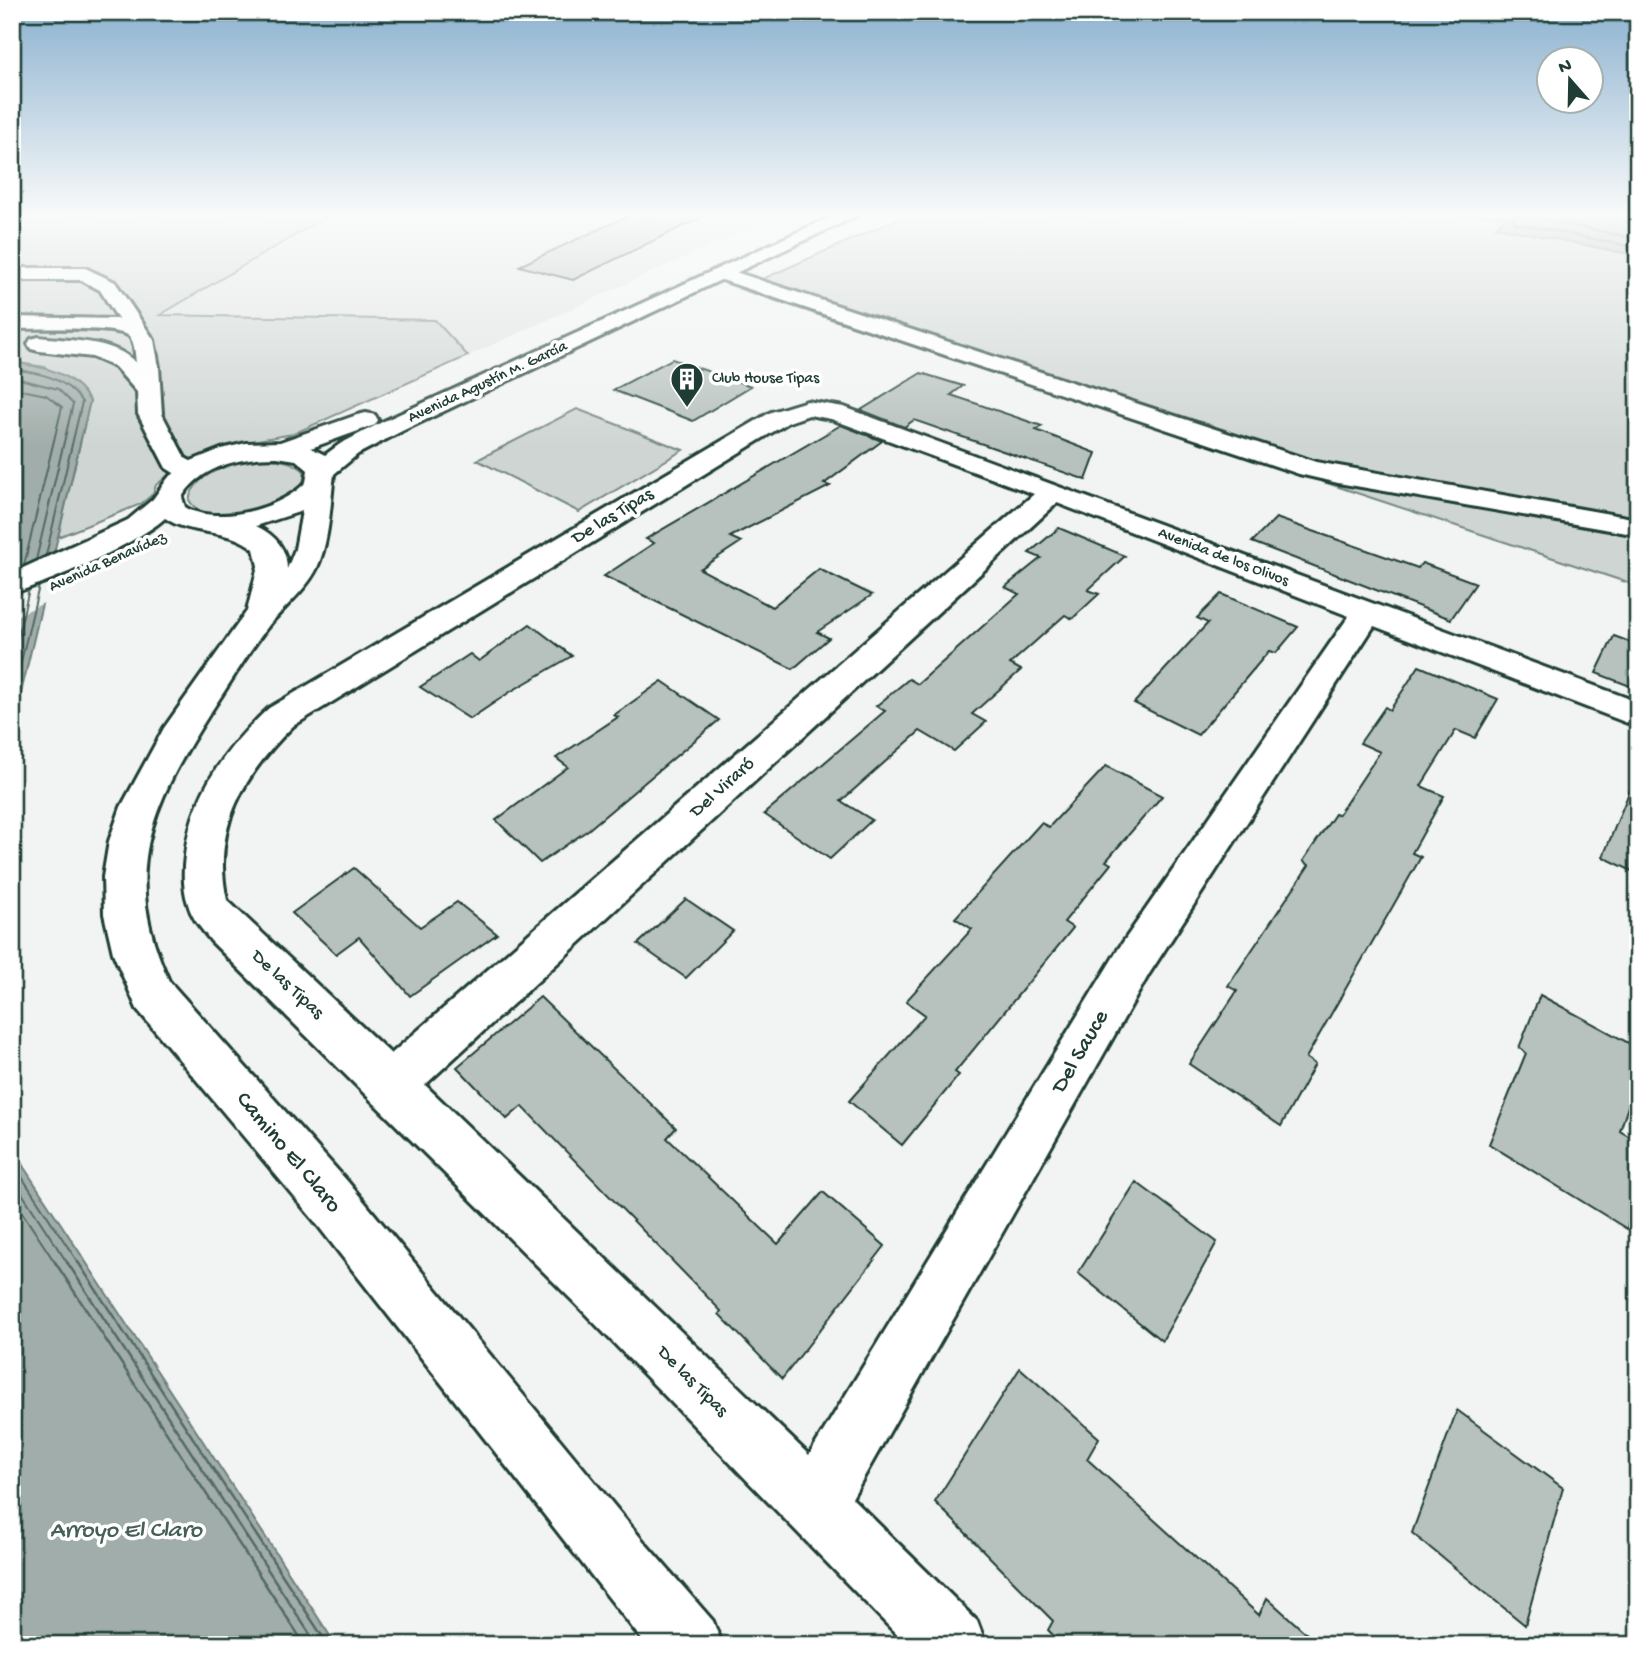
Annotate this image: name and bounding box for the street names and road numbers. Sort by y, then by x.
street label: Avenida Agustín M. García [405,337,572,428]
street label: De las Tipas [566,483,659,551]
street label: Avenida de los Olivos [1155,524,1292,592]
street label: Avenida Benavídez [47,528,170,597]
street label: Del Viraró [684,753,760,824]
street label: De las Tipas [244,944,329,1025]
street label: Del Sauce [1045,1005,1116,1100]
street label: Camino El Claro [229,1087,347,1219]
street label: De las Tipas [650,1340,733,1423]

